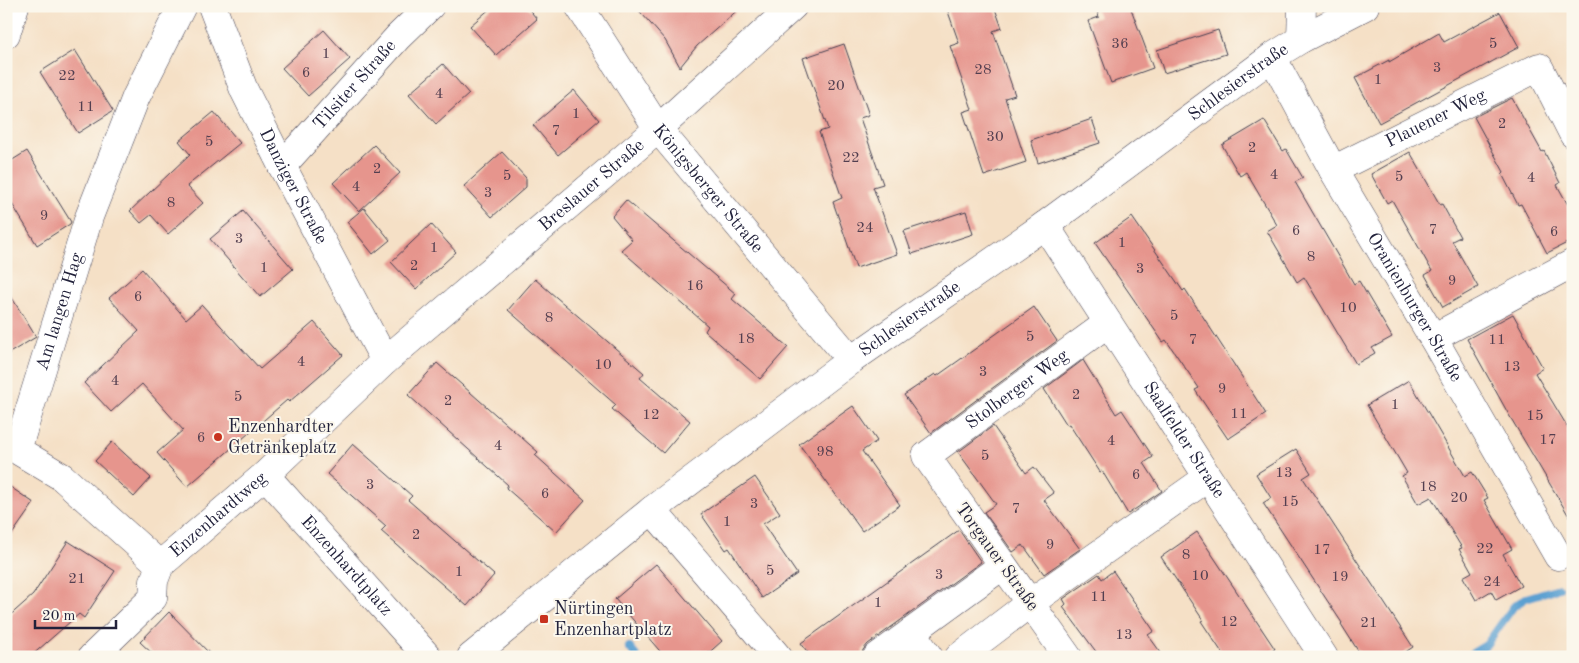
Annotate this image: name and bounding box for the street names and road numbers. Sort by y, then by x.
street label: Tilsiter Straße [310,37,400,133]
street label: Schlesierstraße [1185,40,1291,125]
street label: Plauener Weg [1383,86,1489,151]
street label: Königsberger Straße [649,121,767,256]
street label: Danziger Straße [256,126,331,247]
street label: Breslauer Straße [536,136,648,235]
street label: Oranienburger Straße [1363,230,1465,385]
street label: Am langen Hag [33,250,86,373]
street label: Schlesierstraße [856,278,964,360]
street label: Stolberger Weg [963,346,1072,433]
street label: Saalfelder Straße [1140,379,1228,501]
street label: Enzenhardtweg [167,468,270,561]
street label: Torgauer Straße [952,500,1042,614]
street label: Enzenhardtplatz [297,512,396,619]

